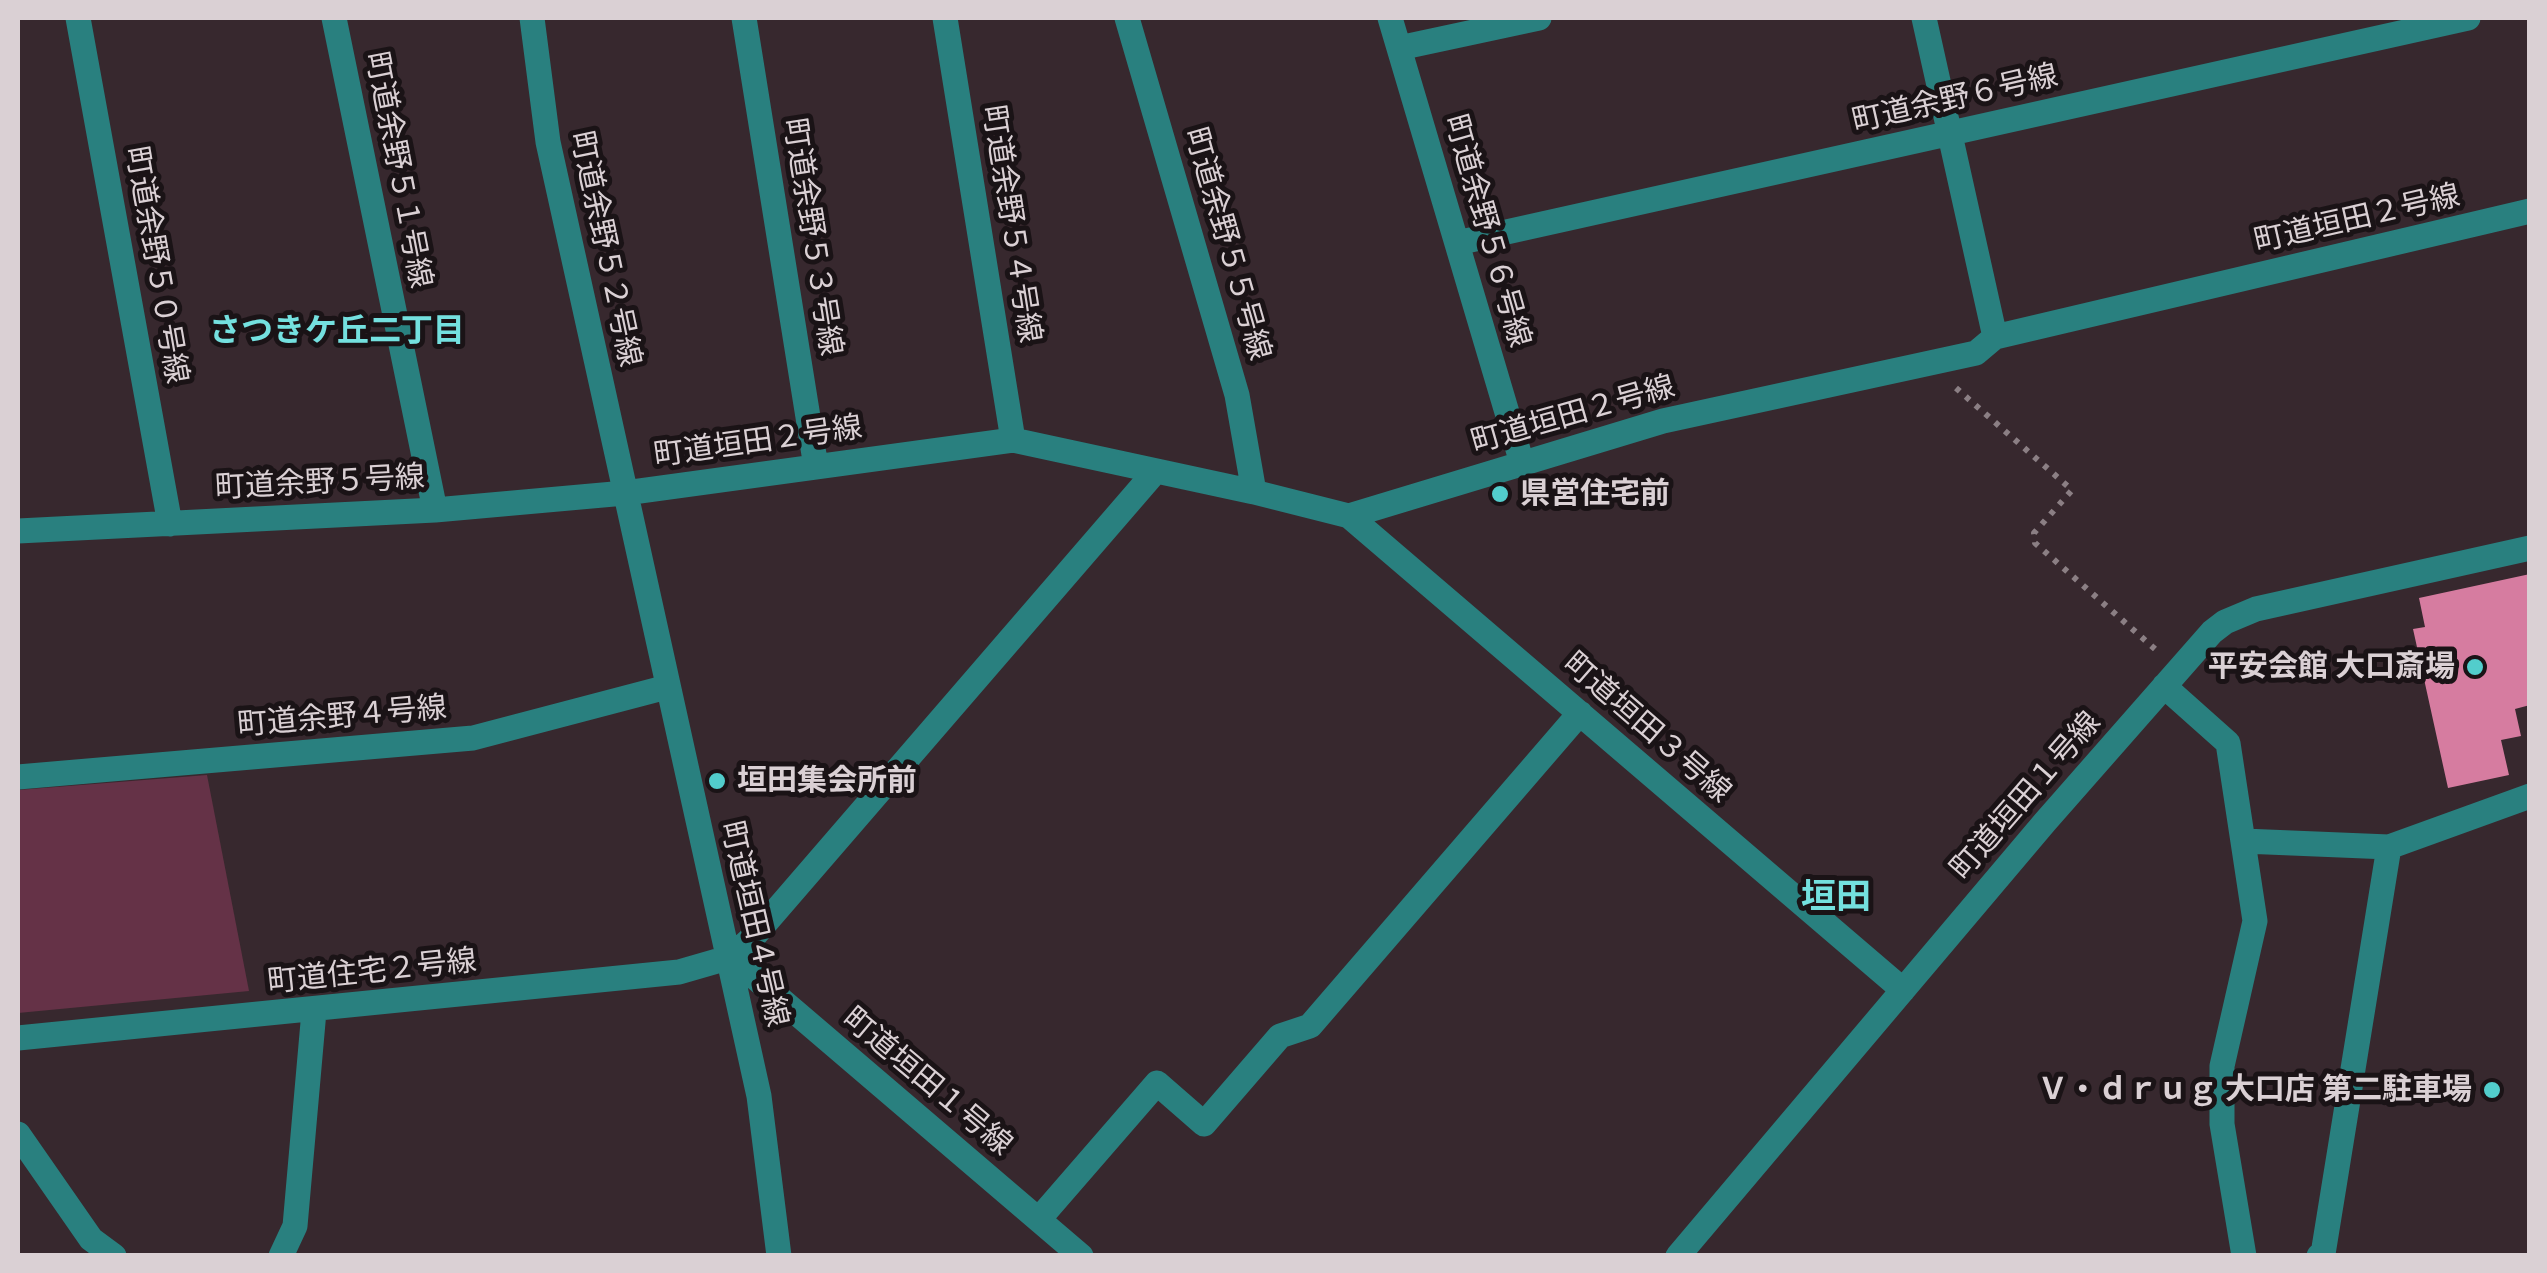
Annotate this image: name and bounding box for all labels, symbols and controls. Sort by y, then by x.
street label: 町道余野５１号線 [357,49,439,291]
street label: 町道余野６号線 [1849,58,2061,140]
street label: 町道余野５４号線 [974,103,1048,345]
street label: 町道余野５６号線 [1437,111,1537,351]
street label: 町道余野５３号線 [775,116,849,358]
street label: 町道余野５５号線 [1177,124,1277,364]
street label: 町道余野５２号線 [562,128,648,370]
street label: 町道余野５０号線 [117,144,195,386]
street label: 町道垣田２号線 [2251,178,2463,260]
district label: さつきケ丘二丁目 [209,313,465,351]
street label: 町道垣田２号線 [1467,369,1679,461]
street label: 町道垣田２号線 [652,410,864,474]
street label: 町道余野５号線 [214,460,426,506]
place label: 県営住宅前 [1520,476,1670,512]
marker: 県営住宅前 [1489,483,1511,505]
street label: 町道垣田３号線 [1556,646,1738,810]
place label: 平安会館 大口斎場 [2208,649,2455,685]
marker: 平安会館 大口斎場 [2464,656,2486,678]
street label: 町道余野４号線 [236,690,448,744]
street label: 町道垣田１号線 [1944,705,2108,887]
place label: 垣田集会所前 [737,763,917,799]
marker: 垣田集会所前 [706,770,728,792]
street label: 町道垣田４号線 [713,818,795,1030]
district label: 垣田 [1801,877,1871,919]
street label: 町道住宅２号線 [266,943,478,1001]
street label: 町道垣田１号線 [835,1001,1019,1163]
place label: Ｖ・ｄｒｕｇ 大口店 第二駐車場 [2038,1072,2472,1108]
marker: Ｖ・ｄｒｕｇ 大口店 第二駐車場 [2481,1079,2503,1101]

